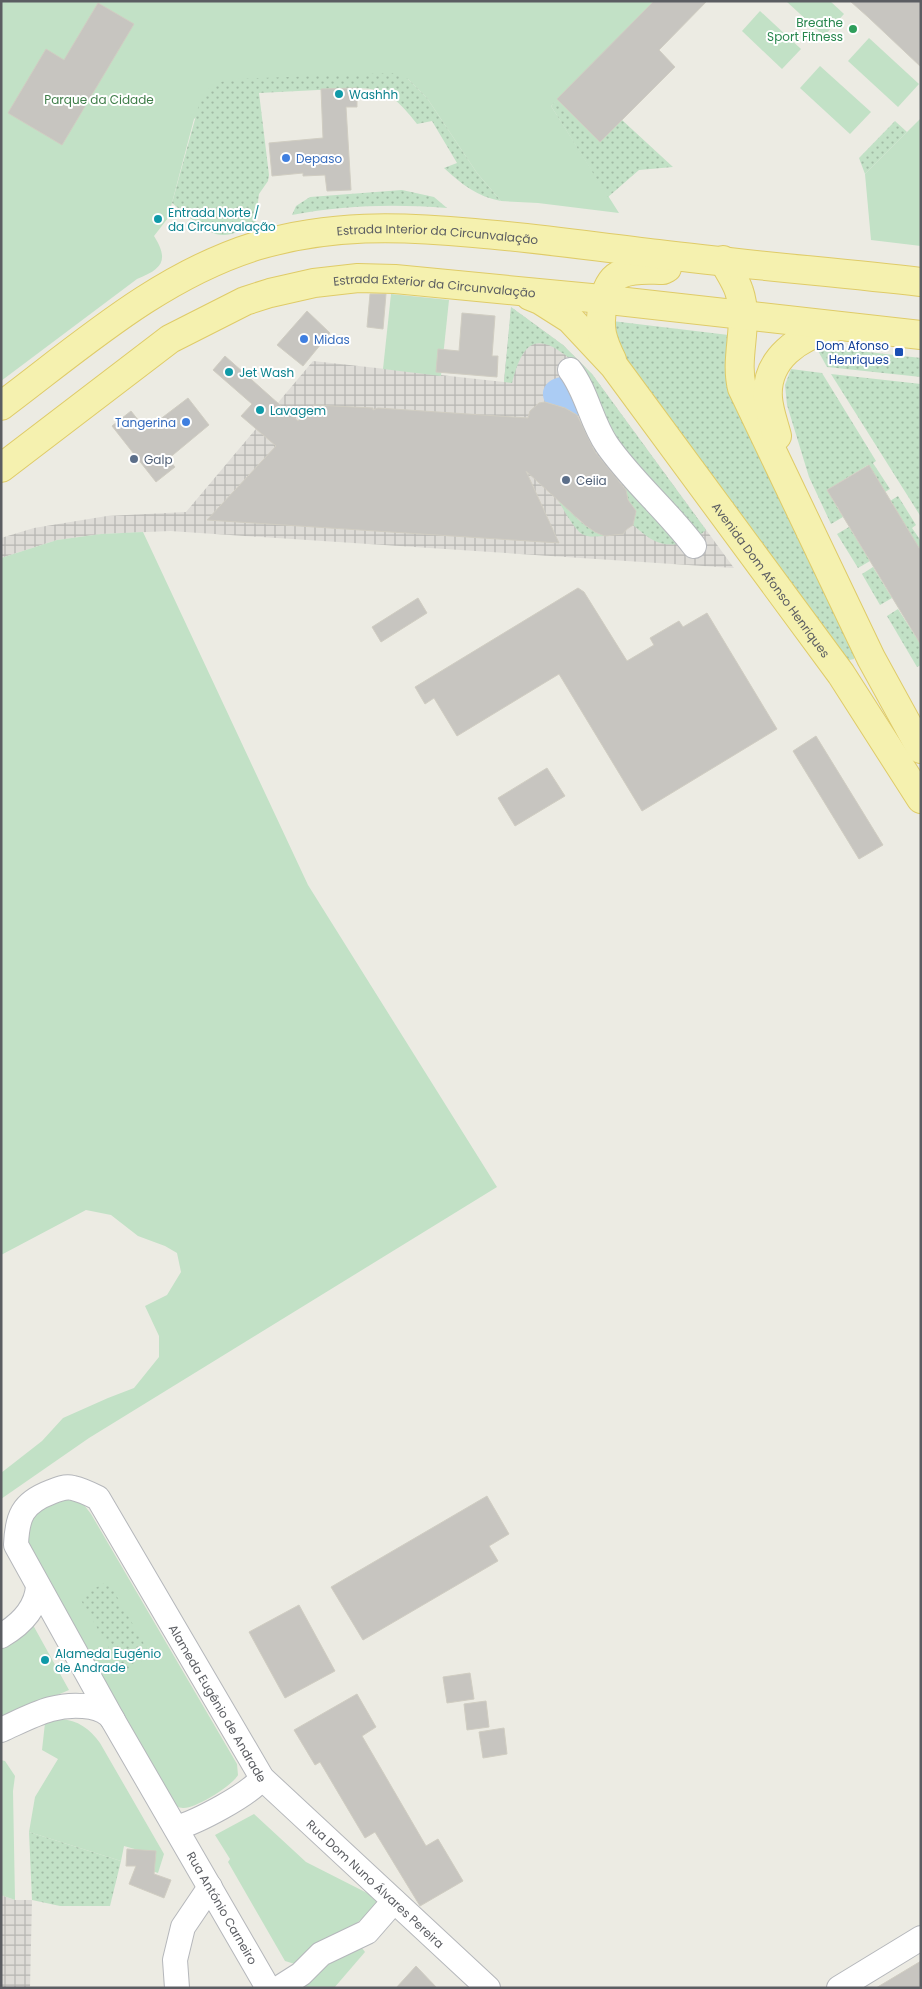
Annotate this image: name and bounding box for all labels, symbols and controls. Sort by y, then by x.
place label: Breathe Sport Fitness [767,14,843,45]
marker: Breathe Sport Fitness [847,23,859,35]
place label: Washhh [349,86,398,103]
marker: Washhh [333,88,345,100]
park label: Parque da Cidade [44,91,154,108]
place label: Depaso [296,150,342,167]
marker: Depaso [280,152,292,164]
place label: Entrada Norte / da Circunvalação [168,204,276,235]
marker: Entrada Norte / da Circunvalação [152,213,164,225]
street label: Estrada Interior da Circunvalação [336,220,539,248]
street label: Estrada Exterior da Circunvalação [332,269,537,301]
place label: Midas [314,331,350,348]
marker: Midas [298,333,310,345]
place label: Dom Afonso Henriques [816,337,889,368]
marker: Dom Afonso Henriques [893,346,905,358]
place label: Jet Wash [239,364,294,381]
marker: Jet Wash [223,366,235,378]
place label: Lavagem [270,402,326,419]
marker: Lavagem [254,404,266,416]
place label: Tangerina [115,414,176,431]
marker: Tangerina [180,416,192,428]
place label: Galp [144,451,173,468]
marker: Galp [128,453,140,465]
place label: Ceiia [576,472,607,489]
marker: Ceiia [560,474,572,486]
street label: Avenida Dom Afonso Henriques [708,498,834,661]
street label: Alameda Eugênio de Andrade [165,1621,271,1785]
place label: Alameda Eugénio de Andrade [55,1645,161,1676]
marker: Alameda Eugénio de Andrade [39,1654,51,1666]
street label: Rua Dom Nuno Álvares Pereira [303,1815,448,1952]
street label: Rua António Carneiro [183,1848,261,1968]

